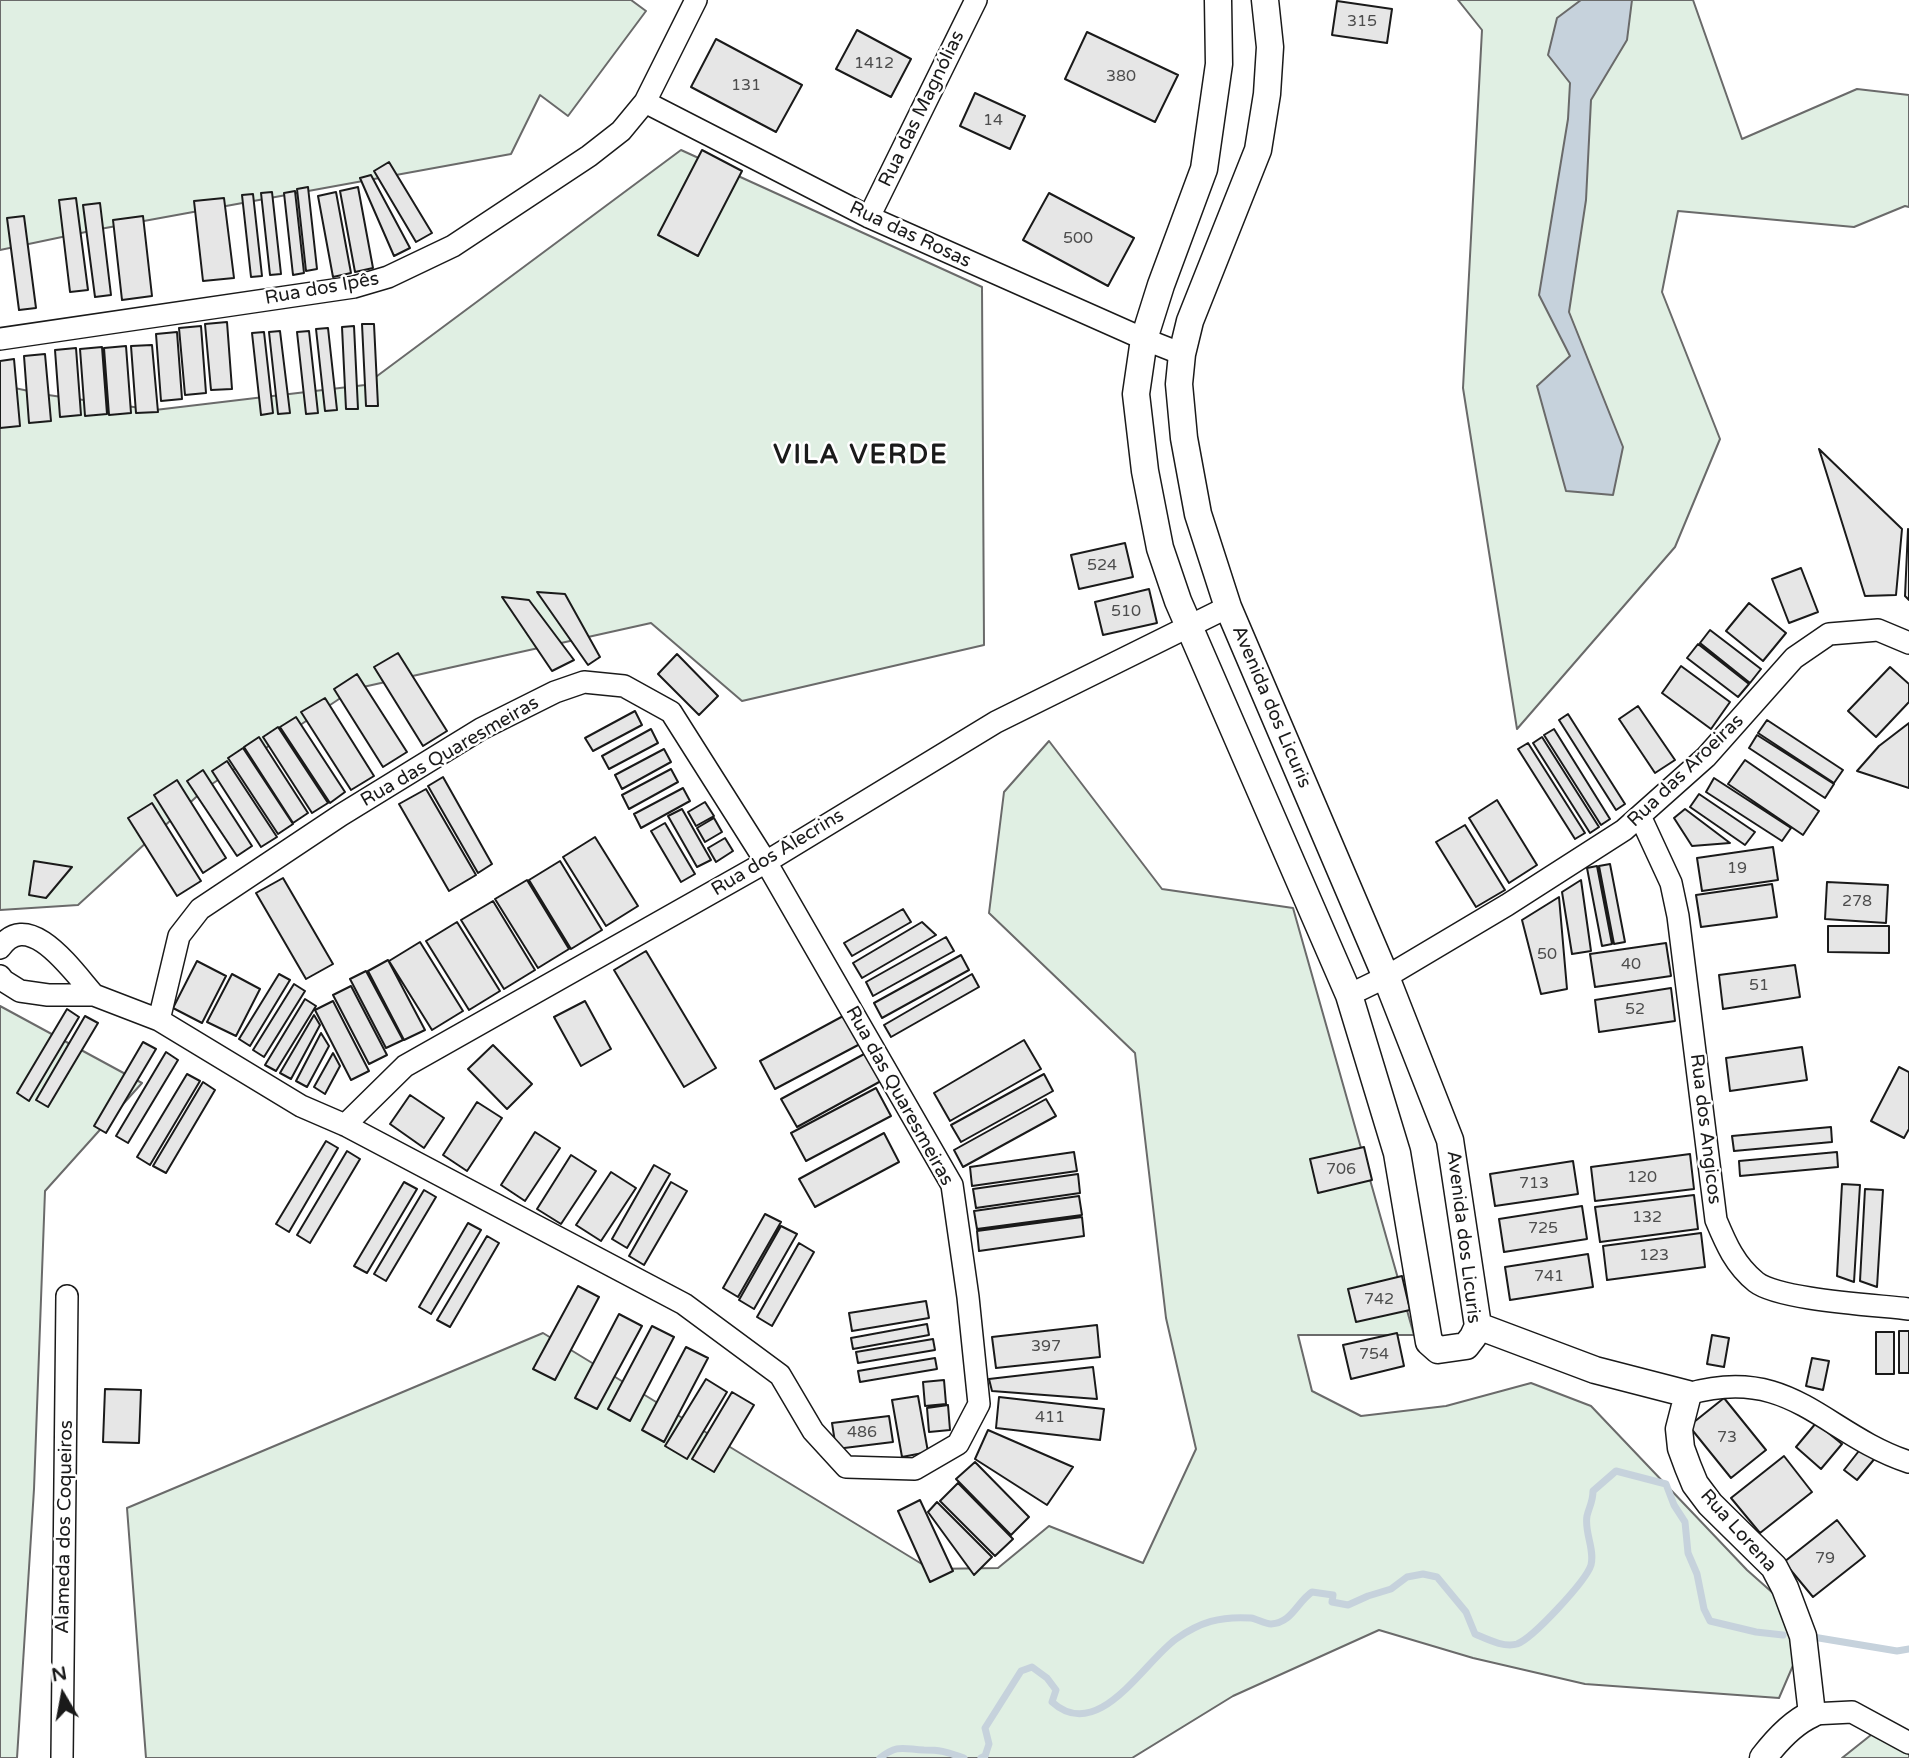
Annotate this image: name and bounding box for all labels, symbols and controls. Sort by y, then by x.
house number: 315 [1347,12,1377,32]
street label: Rua das Magnólias [874,27,970,191]
house number: 1412 [854,54,894,74]
house number: 380 [1106,67,1136,87]
house number: 131 [731,76,761,96]
house number: 14 [983,111,1003,131]
street label: Rua das Rosas [846,197,974,273]
house number: 500 [1063,229,1093,249]
street label: Rua dos Ipês [263,268,381,310]
district label: VILA VERDE [775,440,947,472]
house number: 524 [1087,556,1117,576]
house number: 510 [1111,602,1141,622]
street label: Avenida dos Licuris [1226,622,1316,792]
street label: Rua das Quaresmeiras [357,692,543,812]
street label: Rua das Aroeiras [1623,710,1749,832]
street label: Rua dos Alecrins [708,804,848,902]
house number: 19 [1727,859,1747,879]
house number: 278 [1842,892,1872,912]
house number: 50 [1537,945,1557,965]
house number: 40 [1621,955,1641,975]
house number: 51 [1749,976,1769,996]
house number: 52 [1625,1000,1645,1020]
street label: Rua das Quaresmeiras [840,1002,958,1190]
street label: Rua dos Angicos [1684,1052,1726,1206]
street label: Avenida dos Licuris [1441,1149,1485,1325]
house number: 706 [1326,1160,1356,1180]
house number: 120 [1627,1168,1657,1188]
house number: 713 [1519,1174,1549,1194]
house number: 132 [1632,1208,1662,1228]
house number: 725 [1528,1219,1558,1239]
house number: 123 [1639,1246,1669,1266]
house number: 741 [1534,1267,1564,1287]
house number: 742 [1364,1290,1394,1310]
house number: 397 [1031,1337,1061,1357]
house number: 754 [1359,1345,1389,1365]
house number: 411 [1035,1408,1065,1428]
street label: Alameda dos Coqueiros [52,1420,78,1634]
house number: 486 [847,1423,877,1443]
house number: 73 [1717,1428,1737,1448]
street label: Rua Lorena [1695,1485,1781,1577]
house number: 79 [1815,1549,1835,1569]
north arrow [28,1660,98,1730]
text: N [50,1662,69,1686]

